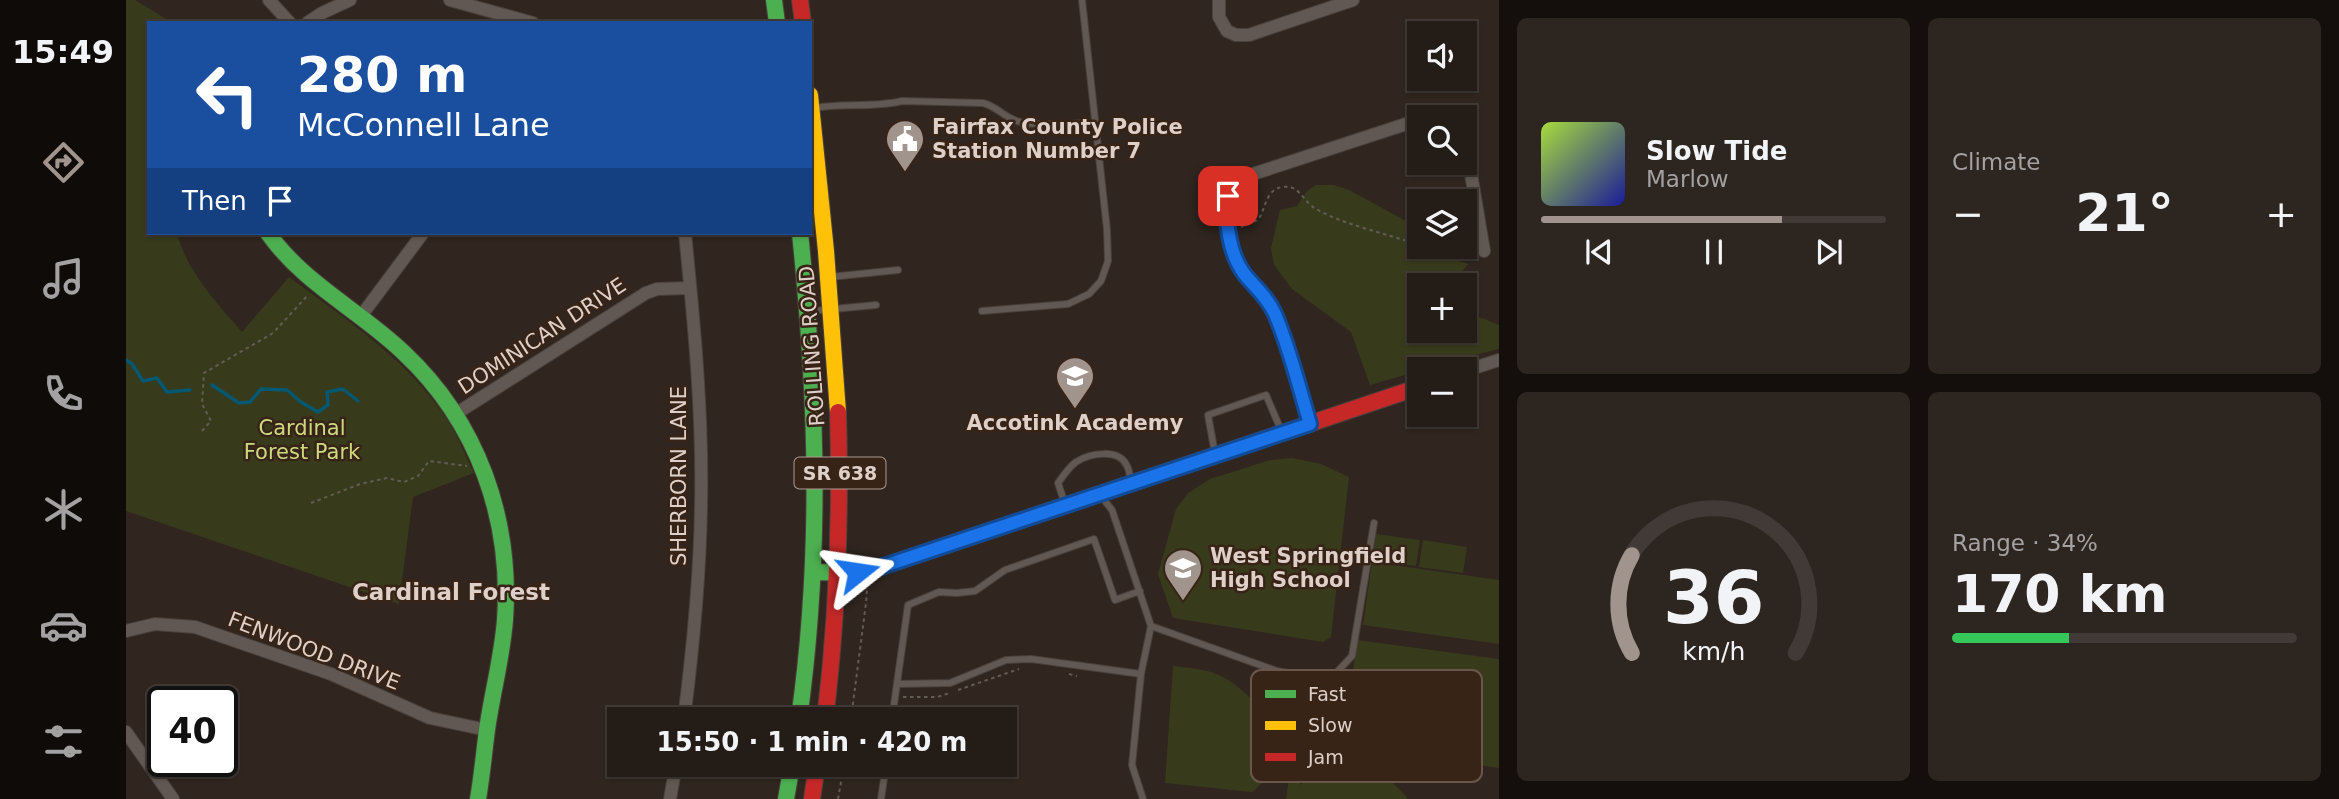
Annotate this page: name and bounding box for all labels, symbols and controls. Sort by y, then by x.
map controls [1407,21,1477,427]
button: sound [1407,21,1477,91]
text: 15:49 [12,33,114,71]
text: 280 m [297,47,467,104]
icon: left [182,49,273,140]
button: search [1407,105,1477,175]
text: McConnell Lane [297,106,550,144]
place label: Fairfax County Police Station Number 7 [932,115,1183,163]
public building icon: Fairfax County Police Station Number 7 [884,118,926,173]
text: Slow Tide [1646,136,1787,166]
icon: directions [39,138,88,187]
text: Climate [1952,149,2041,175]
pin [1198,166,1258,226]
text: Marlow [1646,166,1729,192]
icon: arrive [1209,177,1247,215]
icon: arrive [261,182,299,220]
text: 21° [2075,183,2174,243]
text: Then [182,186,247,216]
button: layers [1407,189,1477,259]
text: − [1952,192,1984,236]
text: + [2265,192,2297,236]
icon: previous [1580,233,1618,271]
icon: pause [1695,233,1733,271]
icon: next [1810,233,1848,271]
icon: music [39,254,88,303]
street label: ROLLING ROAD [794,265,830,427]
street label: DOMINICAN DRIVE [454,273,630,399]
button: + [1407,273,1477,343]
school or university icon: Accotink Academy [1054,355,1096,410]
button: − [1407,357,1477,427]
icon: phone [39,369,88,418]
street label: SHERBORN LANE [667,386,691,566]
place label: Accotink Academy [967,411,1184,435]
park label: Cardinal Forest Park [244,416,361,464]
road number: SR 638 [794,458,886,488]
icon: climate [39,485,88,534]
text: Range · 34% [1952,530,2098,556]
position arrow [821,535,895,609]
place label: West Springfield High School [1210,544,1406,592]
school or university icon: West Springfield High School [1162,547,1204,602]
text: 36 [1663,555,1764,640]
text: 170 km [1952,564,2167,624]
district label: Cardinal Forest [352,579,550,605]
icon: car [39,601,88,650]
street label: FENWOOD DRIVE [225,607,403,695]
text: km/h [1682,636,1745,665]
legend [1251,670,1482,782]
text: Fast [1308,683,1346,705]
speed limit sign: 40 [147,686,238,777]
text: Slow [1308,714,1353,736]
icon: filters [39,717,88,766]
text: 15:50 · 1 min · 420 m [657,727,967,757]
text: Jam [1307,746,1344,768]

